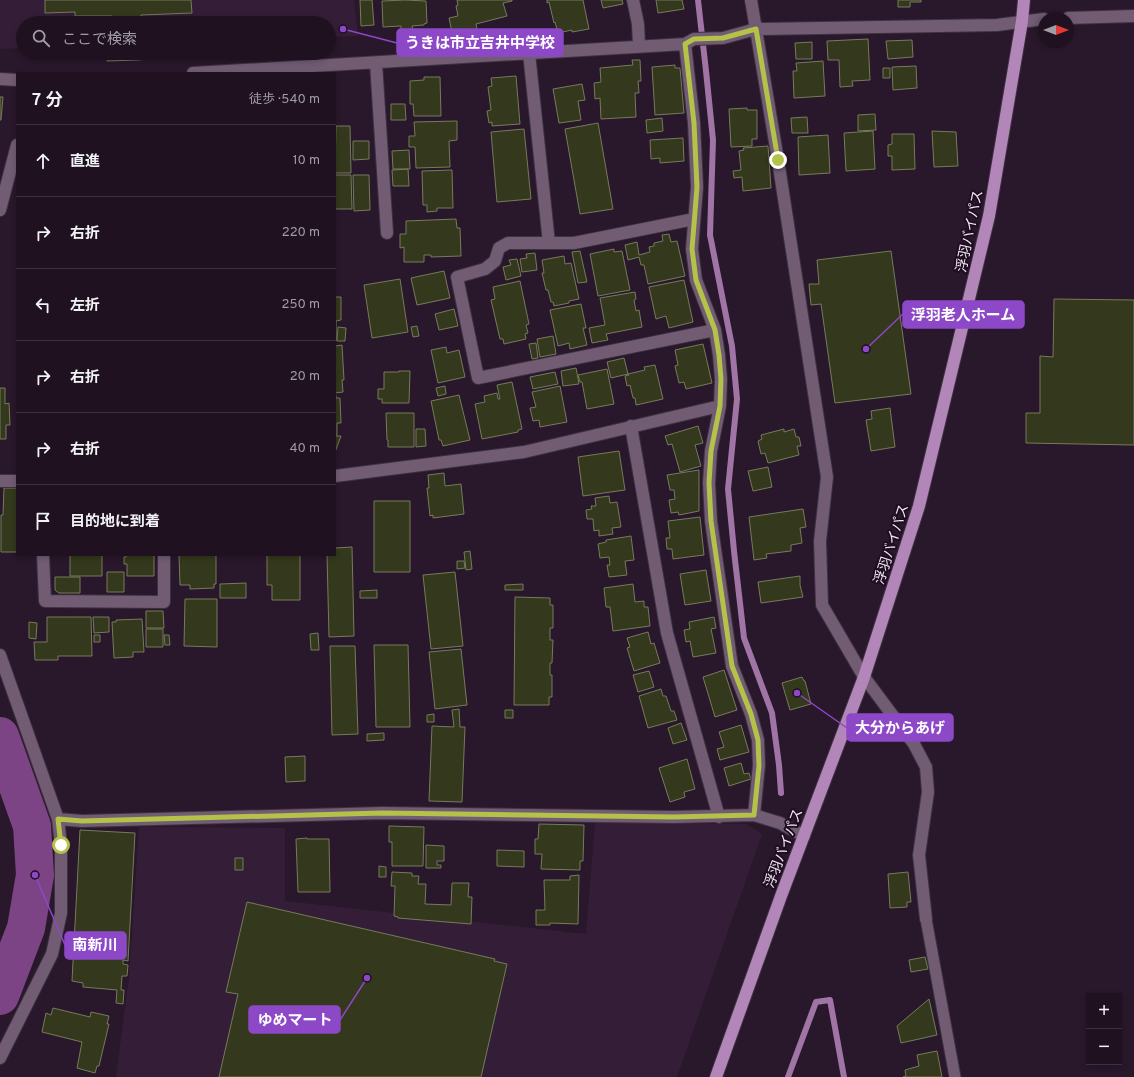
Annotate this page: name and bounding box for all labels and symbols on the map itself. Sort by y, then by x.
north arrow [1038,12,1074,48]
callout: うきは市立吉井中学校 [397,29,563,56]
text: うきは市立吉井中学校 [405,34,555,54]
route end [769,151,787,169]
street label: 浮羽バイパス [953,189,987,274]
callout: 浮羽老人ホーム [903,301,1024,328]
text: 浮羽老人ホーム [911,307,1015,326]
street label: 浮羽バイパス [871,502,913,587]
callout: 大分からあげ [847,714,953,741]
text: 大分からあげ [855,720,945,739]
street label: 浮羽バイパス [761,806,807,891]
route start [52,836,70,854]
callout: 南新川 [65,932,126,959]
text: 南新川 [72,937,118,956]
callout: ゆめマート [249,1006,340,1033]
text: ゆめマート [257,1012,333,1031]

